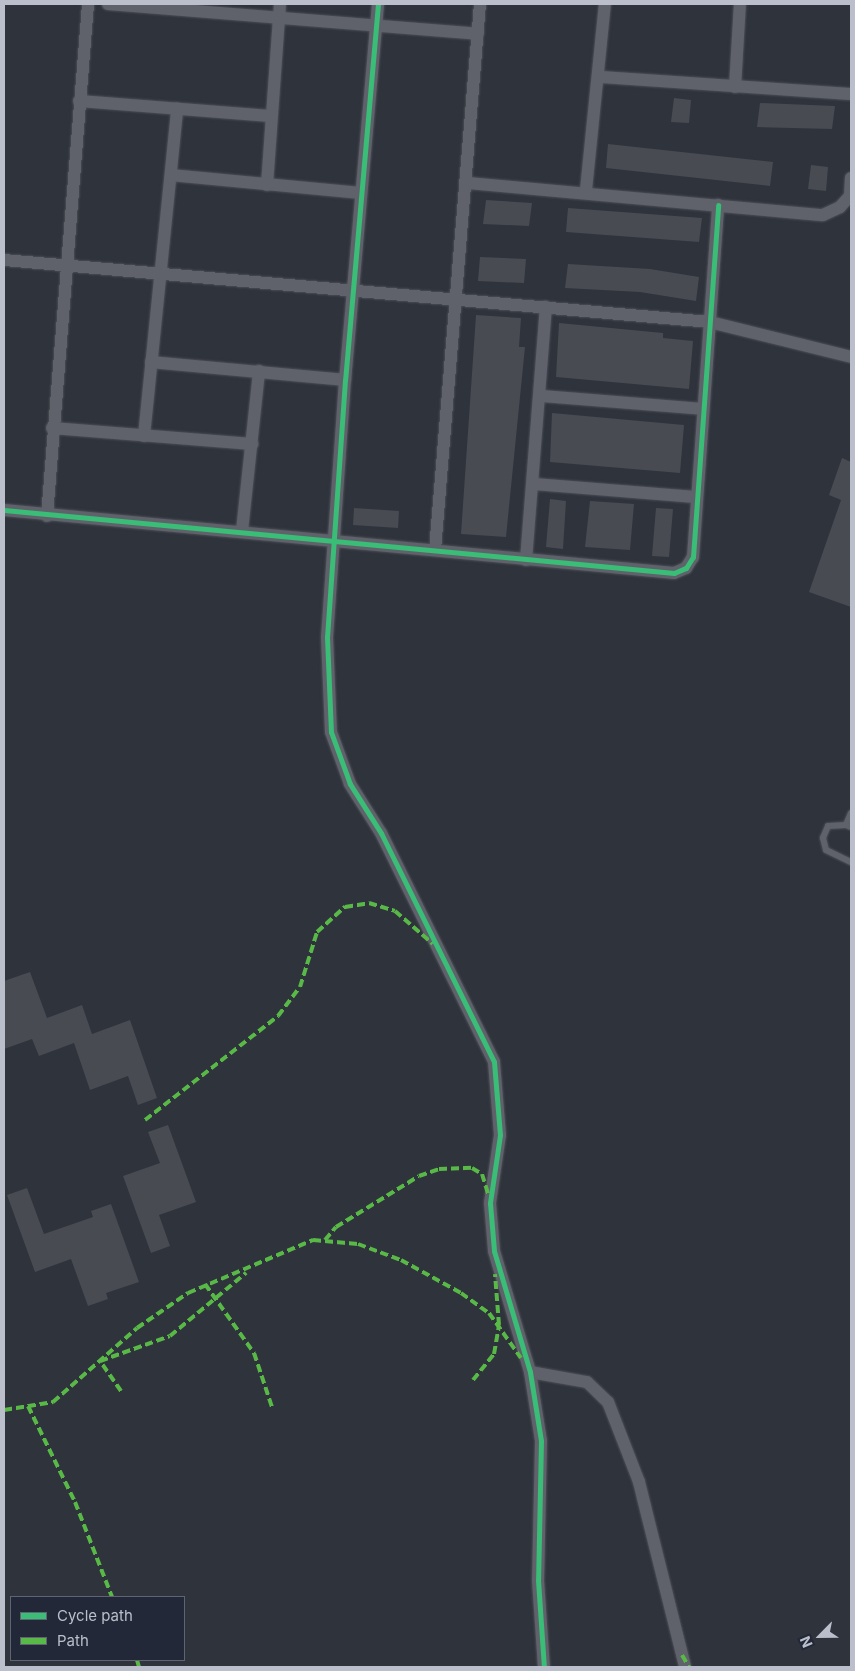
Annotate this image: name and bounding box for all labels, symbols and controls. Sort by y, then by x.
legend [10,1596,185,1661]
text: Cycle path [57,1606,133,1625]
north arrow [795,1611,845,1661]
text: Path [57,1631,89,1650]
text: N [796,1634,816,1650]

